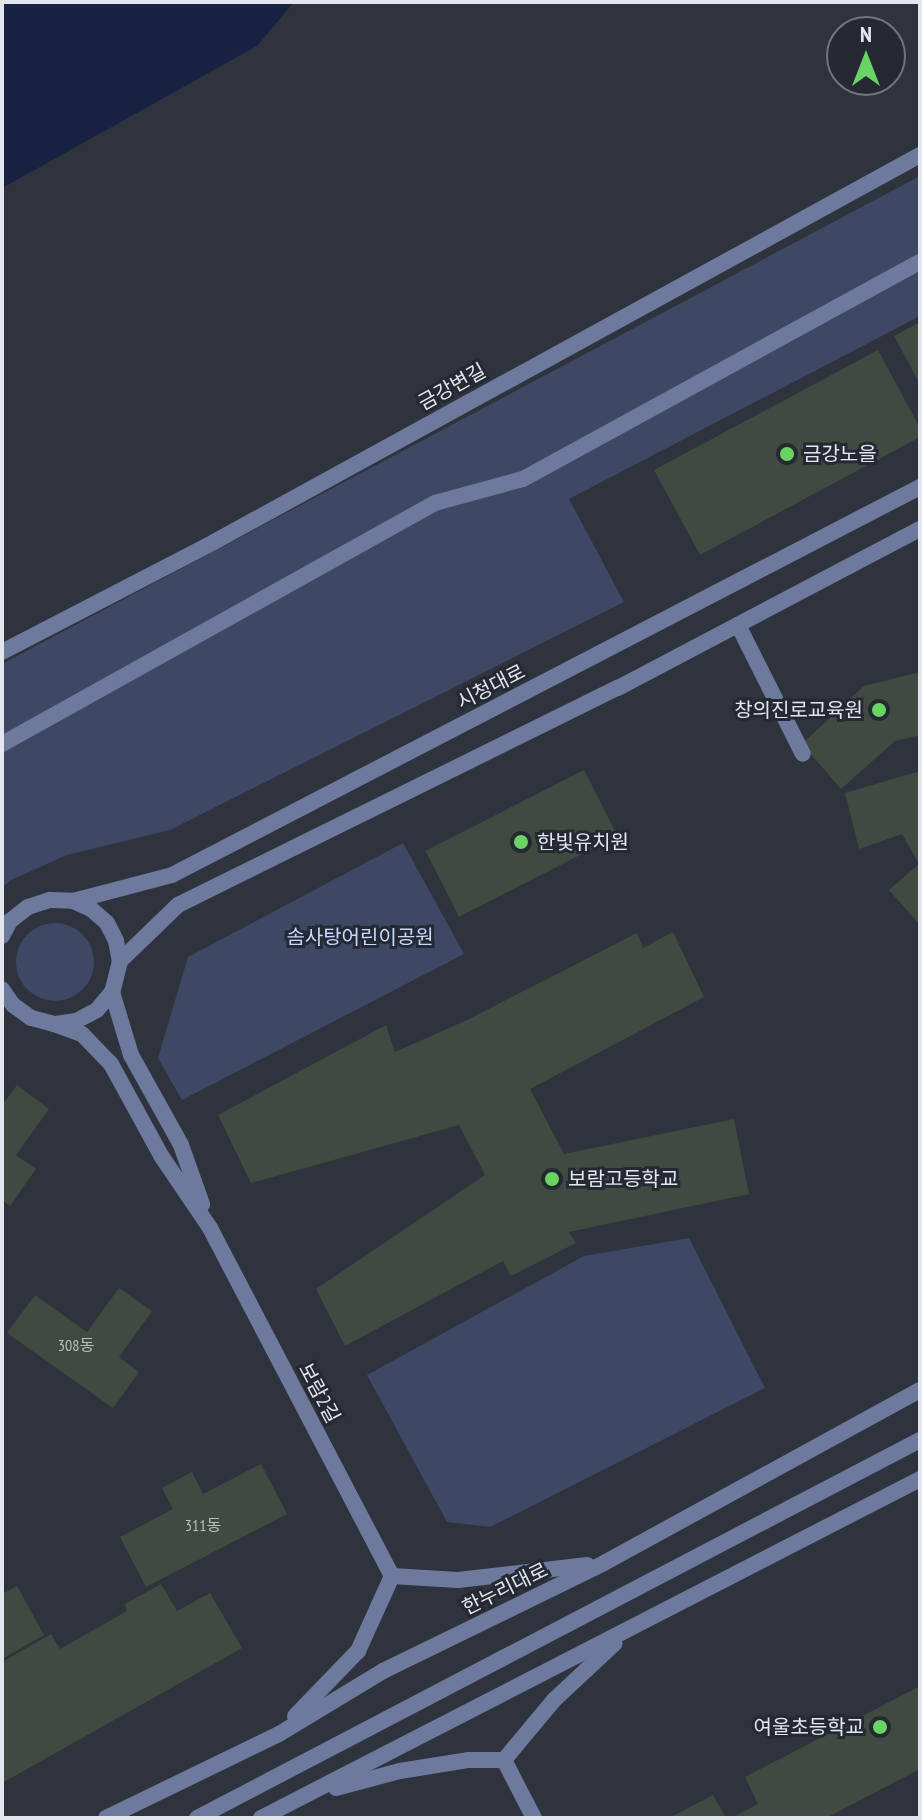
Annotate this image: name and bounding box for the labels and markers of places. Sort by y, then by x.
place label: 금강노을 [803,442,877,466]
marker: 금강노을 [778,445,796,463]
place label: 창의진로교육원 [734,698,863,722]
marker: 창의진로교육원 [870,701,888,719]
place label: 한빛유치원 [537,830,629,854]
marker: 한빛유치원 [512,833,530,851]
place label: 보람고등학교 [568,1167,678,1191]
marker: 보람고등학교 [543,1170,561,1188]
place label: 여울초등학교 [754,1715,864,1739]
marker: 여울초등학교 [871,1718,889,1736]

